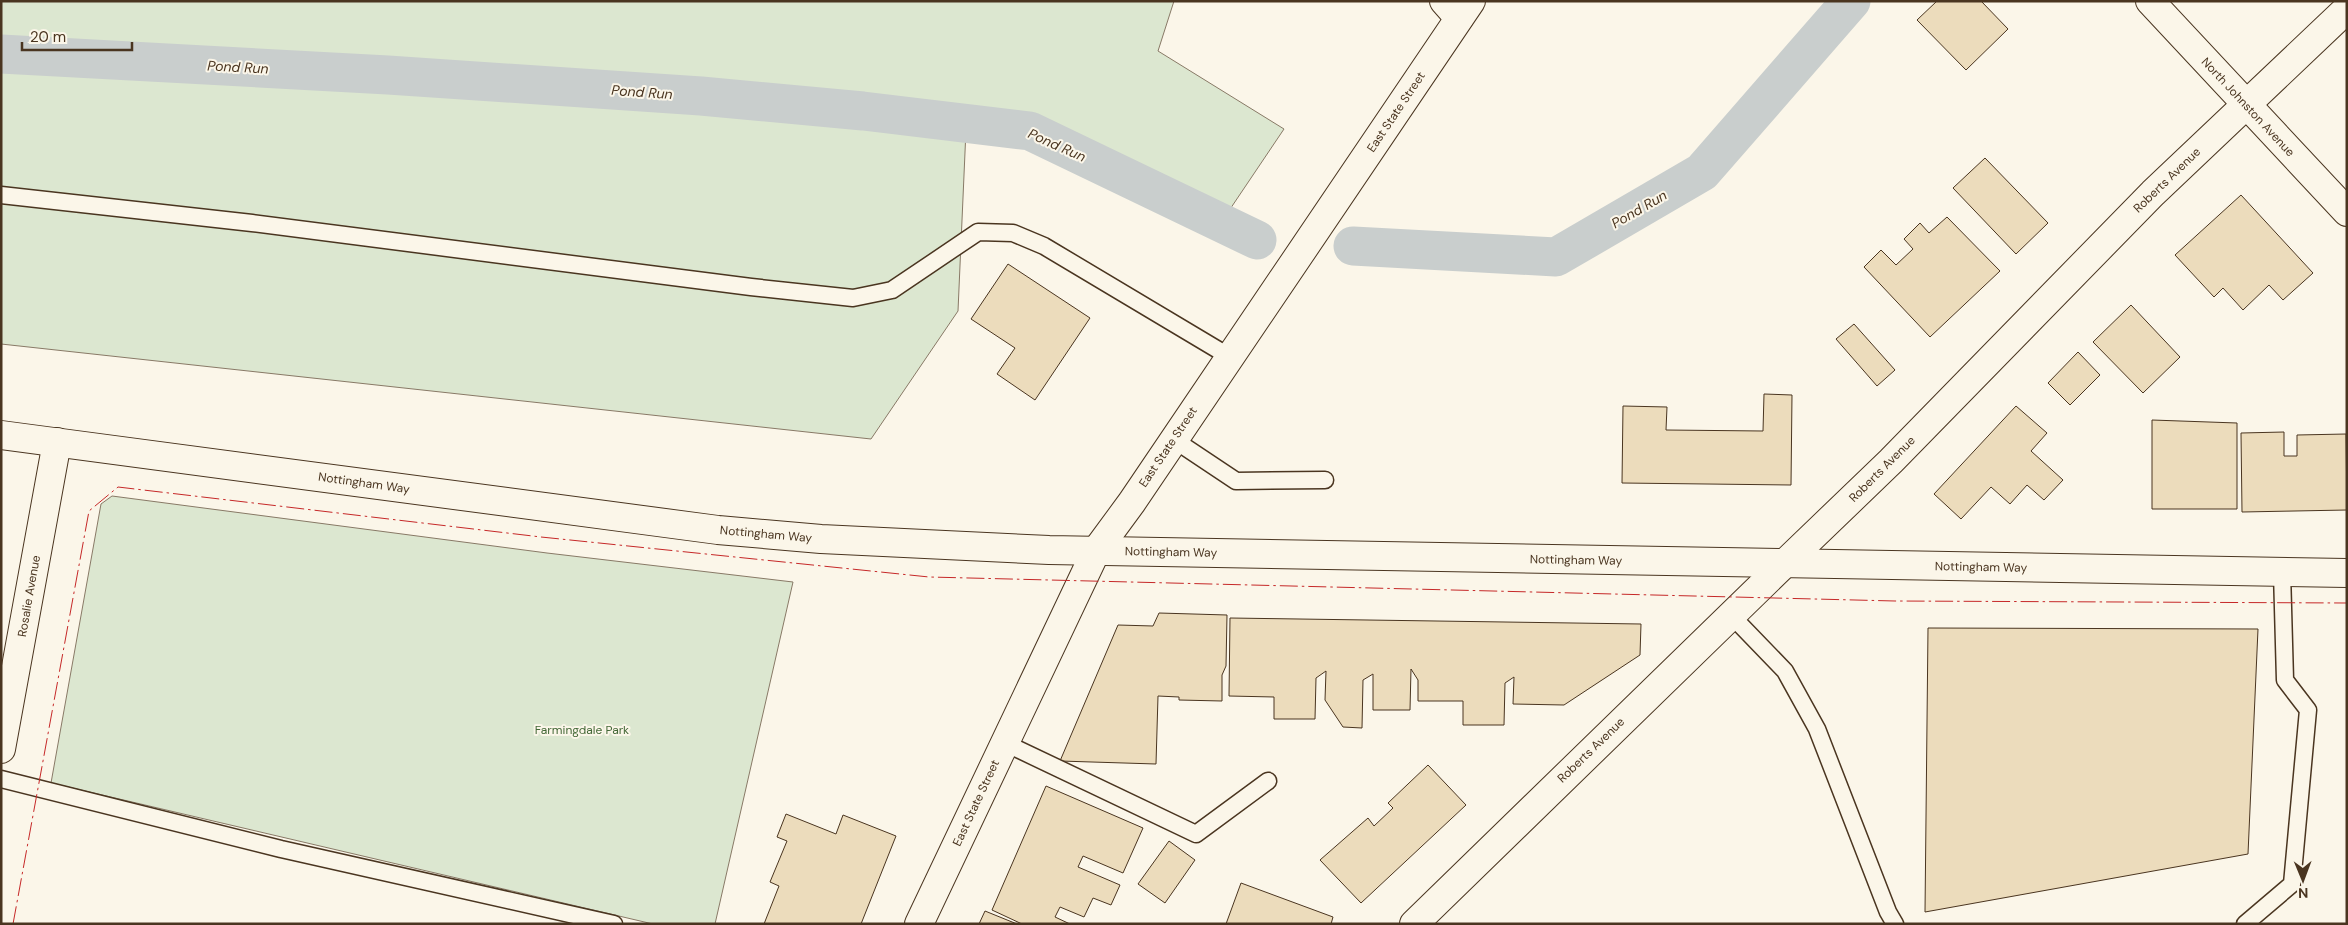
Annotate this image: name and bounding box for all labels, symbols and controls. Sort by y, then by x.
scale bar [22,20,132,52]
text: 20 m [30,27,66,47]
street label: North Johnston Avenue [2198,54,2298,160]
water label: Pond Run [207,56,269,78]
street label: East State Street [1363,69,1429,155]
water label: Pond Run [611,81,673,103]
water label: Pond Run [1025,124,1089,166]
street label: Roberts Avenue [2130,144,2204,216]
water label: Pond Run [1608,186,1670,232]
street label: East State Street [1135,404,1201,490]
street label: Roberts Avenue [1845,432,1919,506]
street label: Nottingham Way [317,469,411,497]
street label: Nottingham Way [719,522,813,546]
street label: Nottingham Way [1125,543,1218,561]
street label: Nottingham Way [1530,551,1623,569]
street label: Rosalie Avenue [14,554,44,638]
street label: Nottingham Way [1935,558,2028,576]
street label: Roberts Avenue [1554,714,1628,786]
park label: Farmingdale Park [535,722,629,738]
street label: East State Street [949,757,1003,849]
north arrow [2278,855,2328,905]
text: N [2298,884,2308,902]

